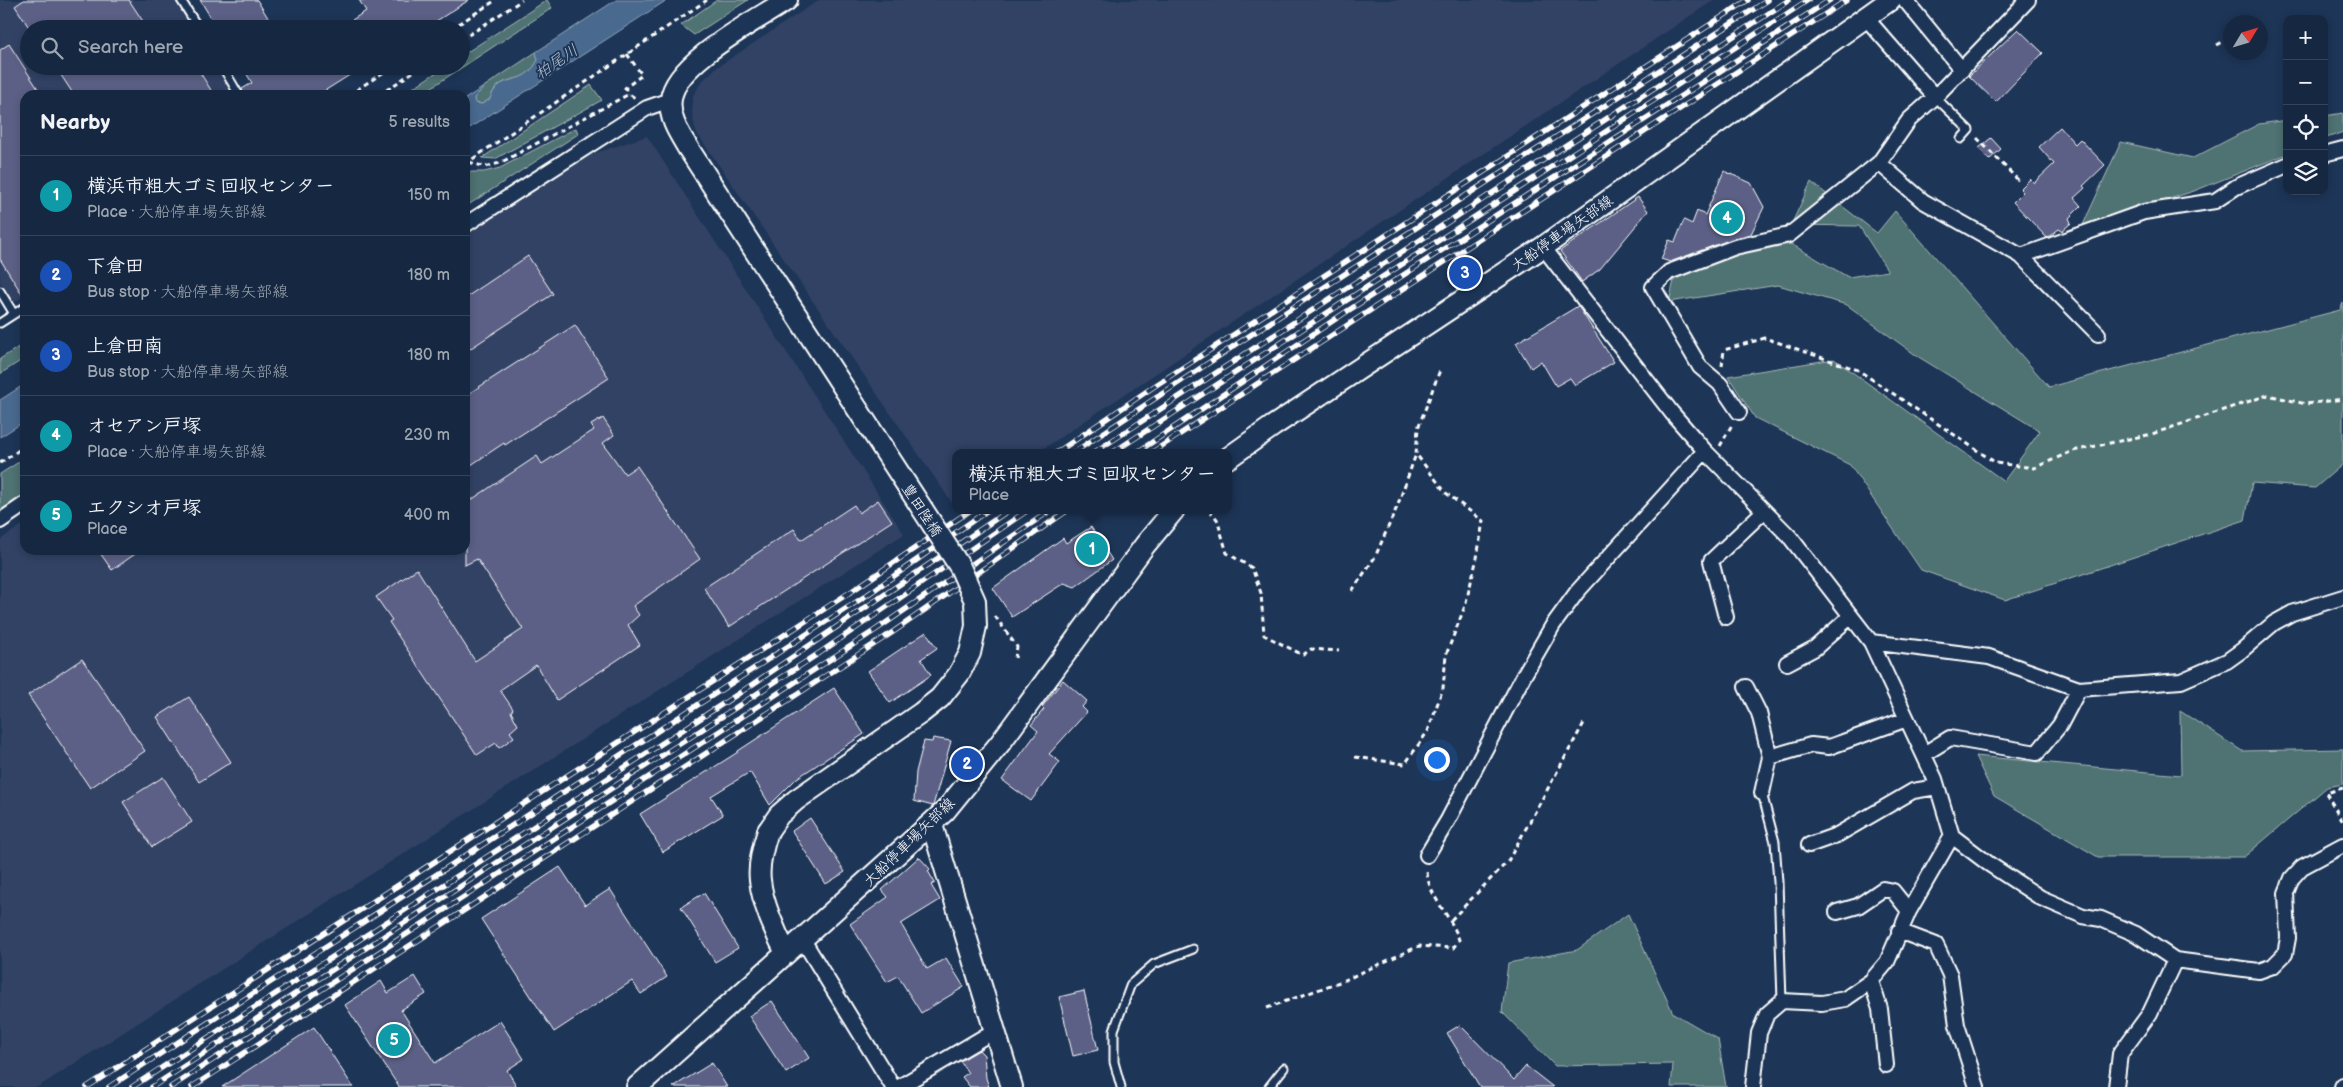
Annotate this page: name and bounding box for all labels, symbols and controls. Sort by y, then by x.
north arrow [2223,15,2268,60]
map controls [2283,15,2328,195]
button: + [2283,15,2328,60]
search box [20,20,470,75]
icon: search [38,34,66,62]
text: Search here [78,36,183,59]
water label: 柏尾川 [532,41,582,84]
button: − [2283,60,2328,105]
button: locate [2283,105,2328,150]
text: Nearby [40,110,110,135]
text: 5 results [388,113,450,132]
button: layers [2283,150,2328,195]
text: 横浜市粗大ゴミ回収センター [87,175,334,198]
text: 1 [53,186,59,205]
text: 150 m [408,186,450,205]
street label: 大船停車場矢部線 [1508,191,1617,276]
pin: 4 [1711,199,1743,237]
text: Place · 大船停車場矢部線 [87,203,266,222]
pin: 3 [1449,254,1481,292]
text: 下倉田 [87,255,144,278]
text: 2 [51,266,61,285]
text: 180 m [408,266,450,285]
text: Bus stop · 大船停車場矢部線 [87,283,288,302]
text: 上倉田南 [87,335,163,358]
text: 3 [51,346,61,365]
text: 180 m [408,346,450,365]
text: Bus stop · 大船停車場矢部線 [87,363,288,382]
text: オセアン戸塚 [87,415,201,438]
text: 4 [51,426,61,445]
text: 230 m [404,426,450,445]
text: Place · 大船停車場矢部線 [87,443,266,462]
popup [952,449,1232,514]
text: 横浜市粗大ゴミ回収センター [968,463,1216,486]
street label: 豊田陸橋 [897,480,946,541]
text: Place [968,486,1009,505]
text: エクシオ戸塚 [87,497,201,520]
text: 5 [51,506,61,525]
text: 400 m [404,506,450,525]
text: Place [87,520,128,539]
pin: 1 [1076,530,1108,568]
pin: 2 [951,745,983,783]
your location [1424,747,1450,773]
street label: 大船停車場矢部線 [860,794,959,891]
pin: 5 [378,1021,410,1059]

